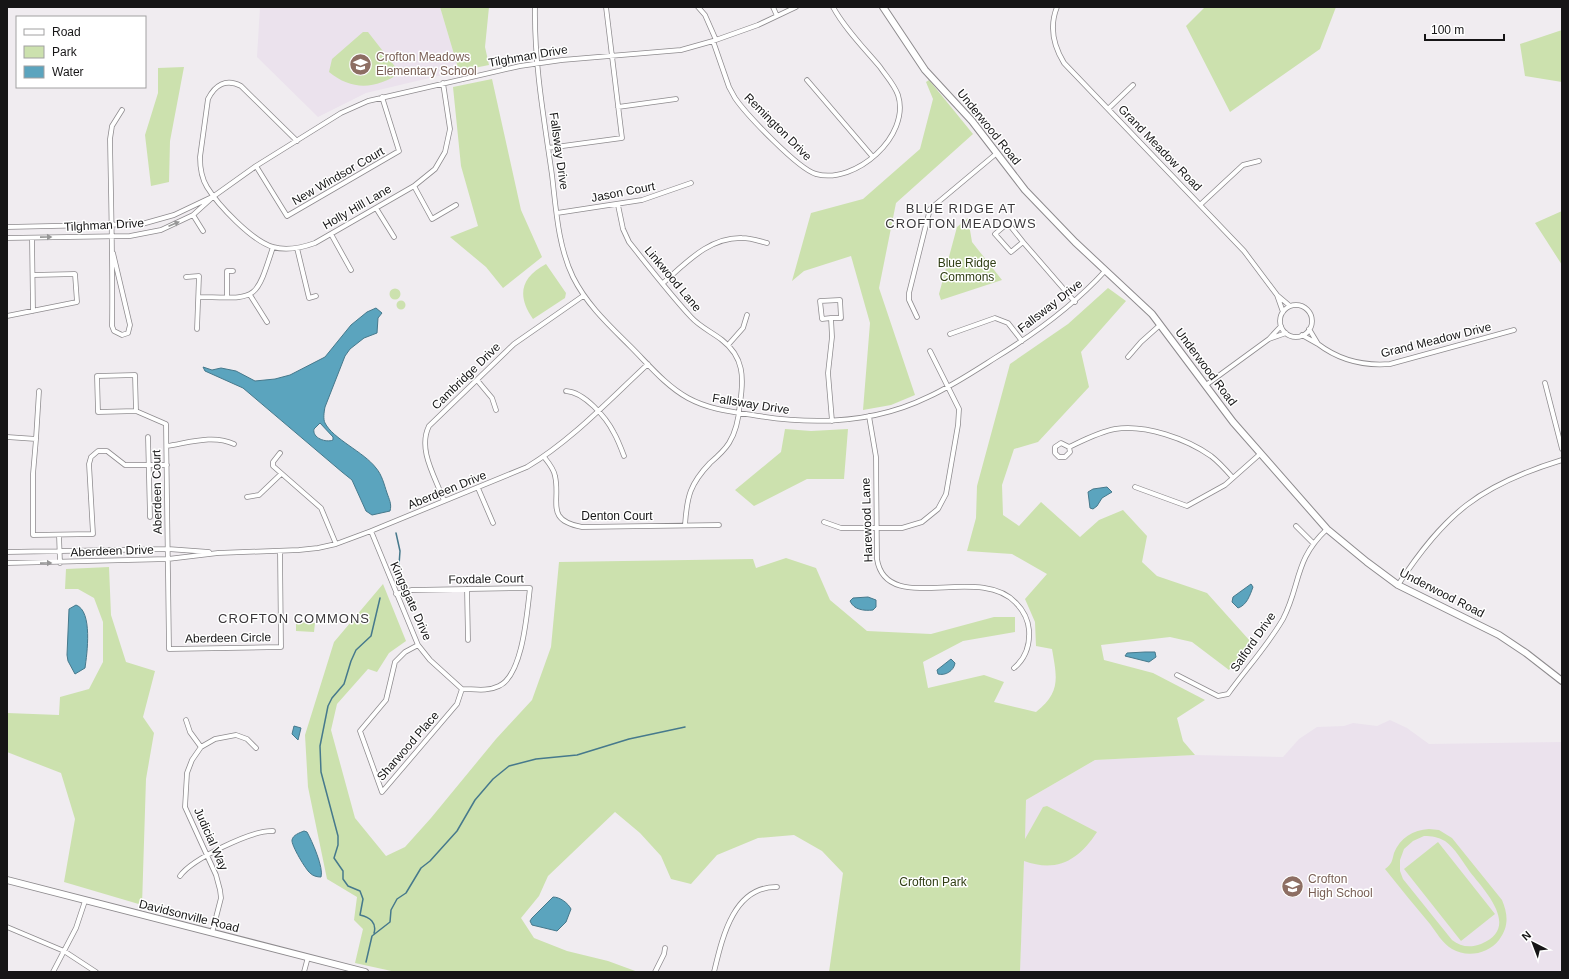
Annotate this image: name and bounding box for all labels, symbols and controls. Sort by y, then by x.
legend [16,16,146,88]
scale bar [1425,16,1504,42]
text: 100 m [1431,23,1464,37]
text: Road [52,25,81,39]
street label: Tilghman Drive [487,42,569,70]
text: Park [52,45,78,59]
place label: Crofton Meadows Elementary School [376,50,477,78]
school or university icon: Crofton Meadows Elementary School [347,51,373,77]
text: Water [52,65,84,79]
street label: Underwood Road [954,86,1024,168]
street label: Remington Drive [741,90,815,164]
street label: Grand Meadow Road [1115,102,1205,194]
street label: Fallsway Drive [547,111,571,191]
street label: New Windsor Court [289,144,387,208]
street label: Jason Court [590,179,657,205]
street label: Holly Hill Lane [320,182,394,232]
district label: BLUE RIDGE AT CROFTON MEADOWS [885,201,1037,231]
street label: Tilghman Drive [64,216,145,234]
one-way arrow [169,221,181,227]
one-way arrow [40,234,52,241]
street label: Linkwood Lane [642,244,705,315]
park label: Blue Ridge Commons [938,256,997,284]
street label: Fallsway Drive [1015,276,1085,336]
street label: Grand Meadow Drive [1379,319,1493,361]
street label: Underwood Road [1172,325,1240,409]
street label: Cambridge Drive [429,339,503,412]
street label: Fallsway Drive [711,391,791,417]
street label: Aberdeen Court [149,449,165,534]
street label: Aberdeen Drive [406,468,489,512]
street label: Harewood Lane [859,477,875,563]
street label: Denton Court [581,509,653,523]
street label: Aberdeen Drive [70,543,154,559]
street label: Kingsgate Drive [387,559,435,643]
one-way arrow [40,560,53,566]
street label: Underwood Road [1397,566,1487,620]
street label: Foxdale Court [448,571,524,587]
street label: Salford Drive [1227,609,1279,674]
district label: CROFTON COMMONS [218,611,370,626]
street label: Aberdeen Circle [185,630,271,646]
street label: Sharwood Place [374,708,442,784]
street label: Judicial Way [191,806,231,872]
place label: Crofton High School [1308,872,1373,900]
school or university icon: Crofton High School [1280,873,1306,899]
park label: Crofton Park [899,875,968,889]
street label: Davidsonville Road [137,897,241,935]
north arrow [1513,923,1553,963]
text: N [1519,928,1533,943]

